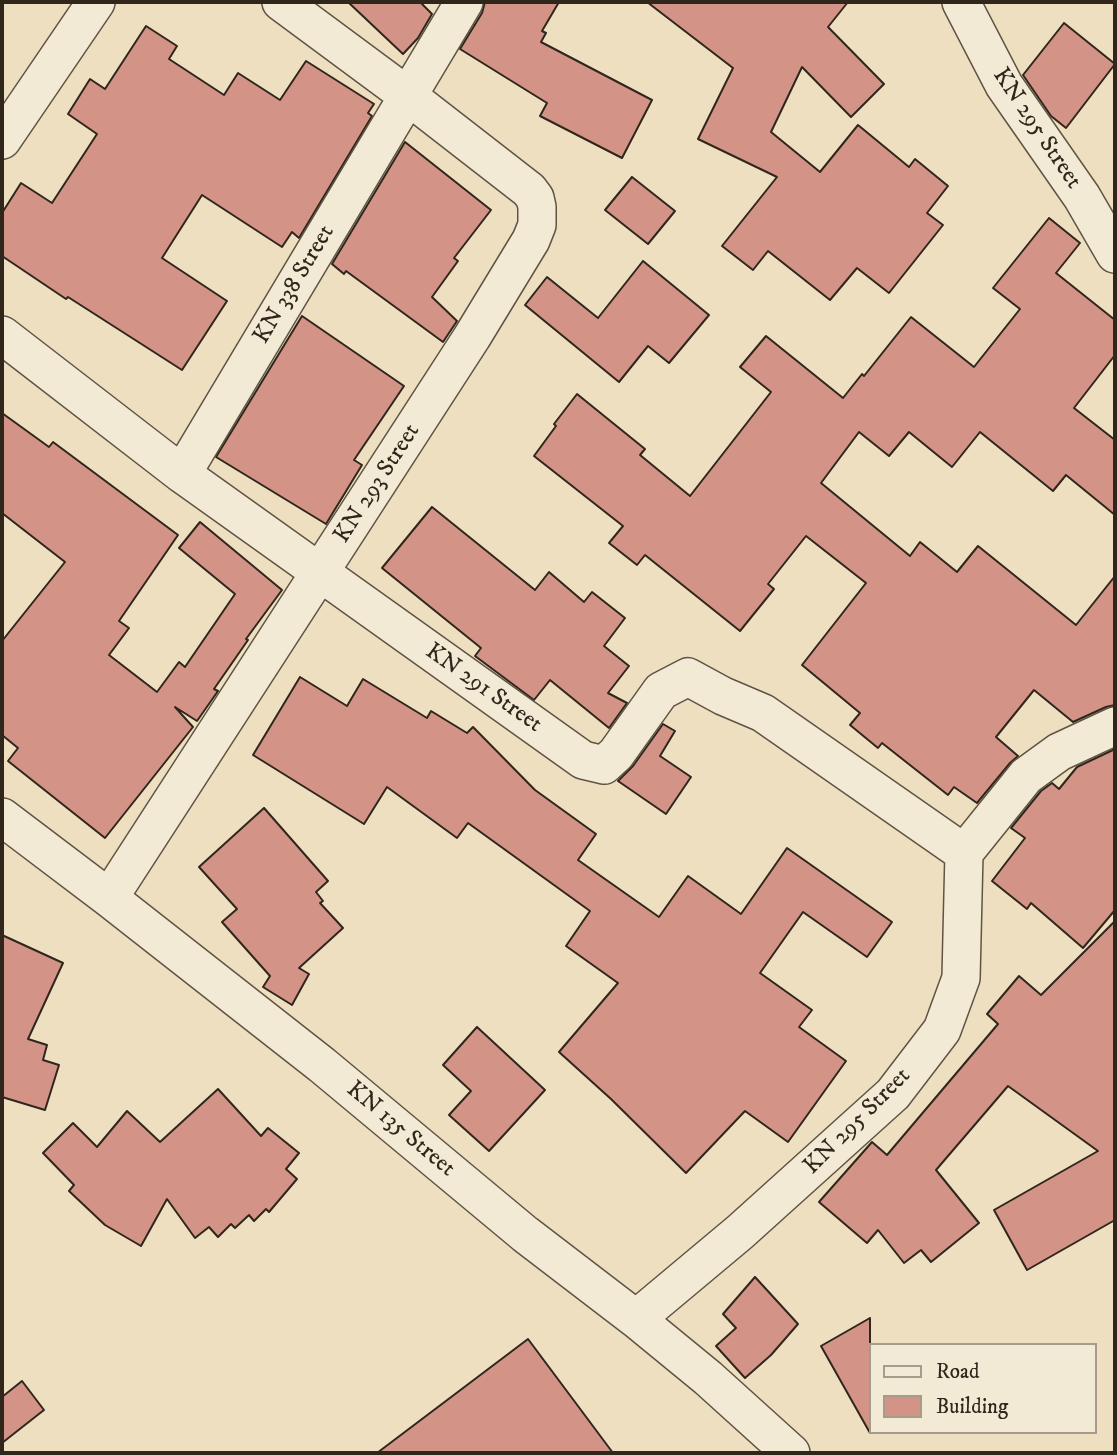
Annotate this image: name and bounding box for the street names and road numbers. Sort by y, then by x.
street label: KN 295 Street [985,63,1087,195]
street label: KN 338 Street [248,220,342,350]
street label: KN 293 Street [329,419,427,549]
street label: KN 291 Street [419,638,547,740]
street label: KN 295 Street [799,1063,917,1181]
street label: KN 135 Street [340,1076,460,1184]

